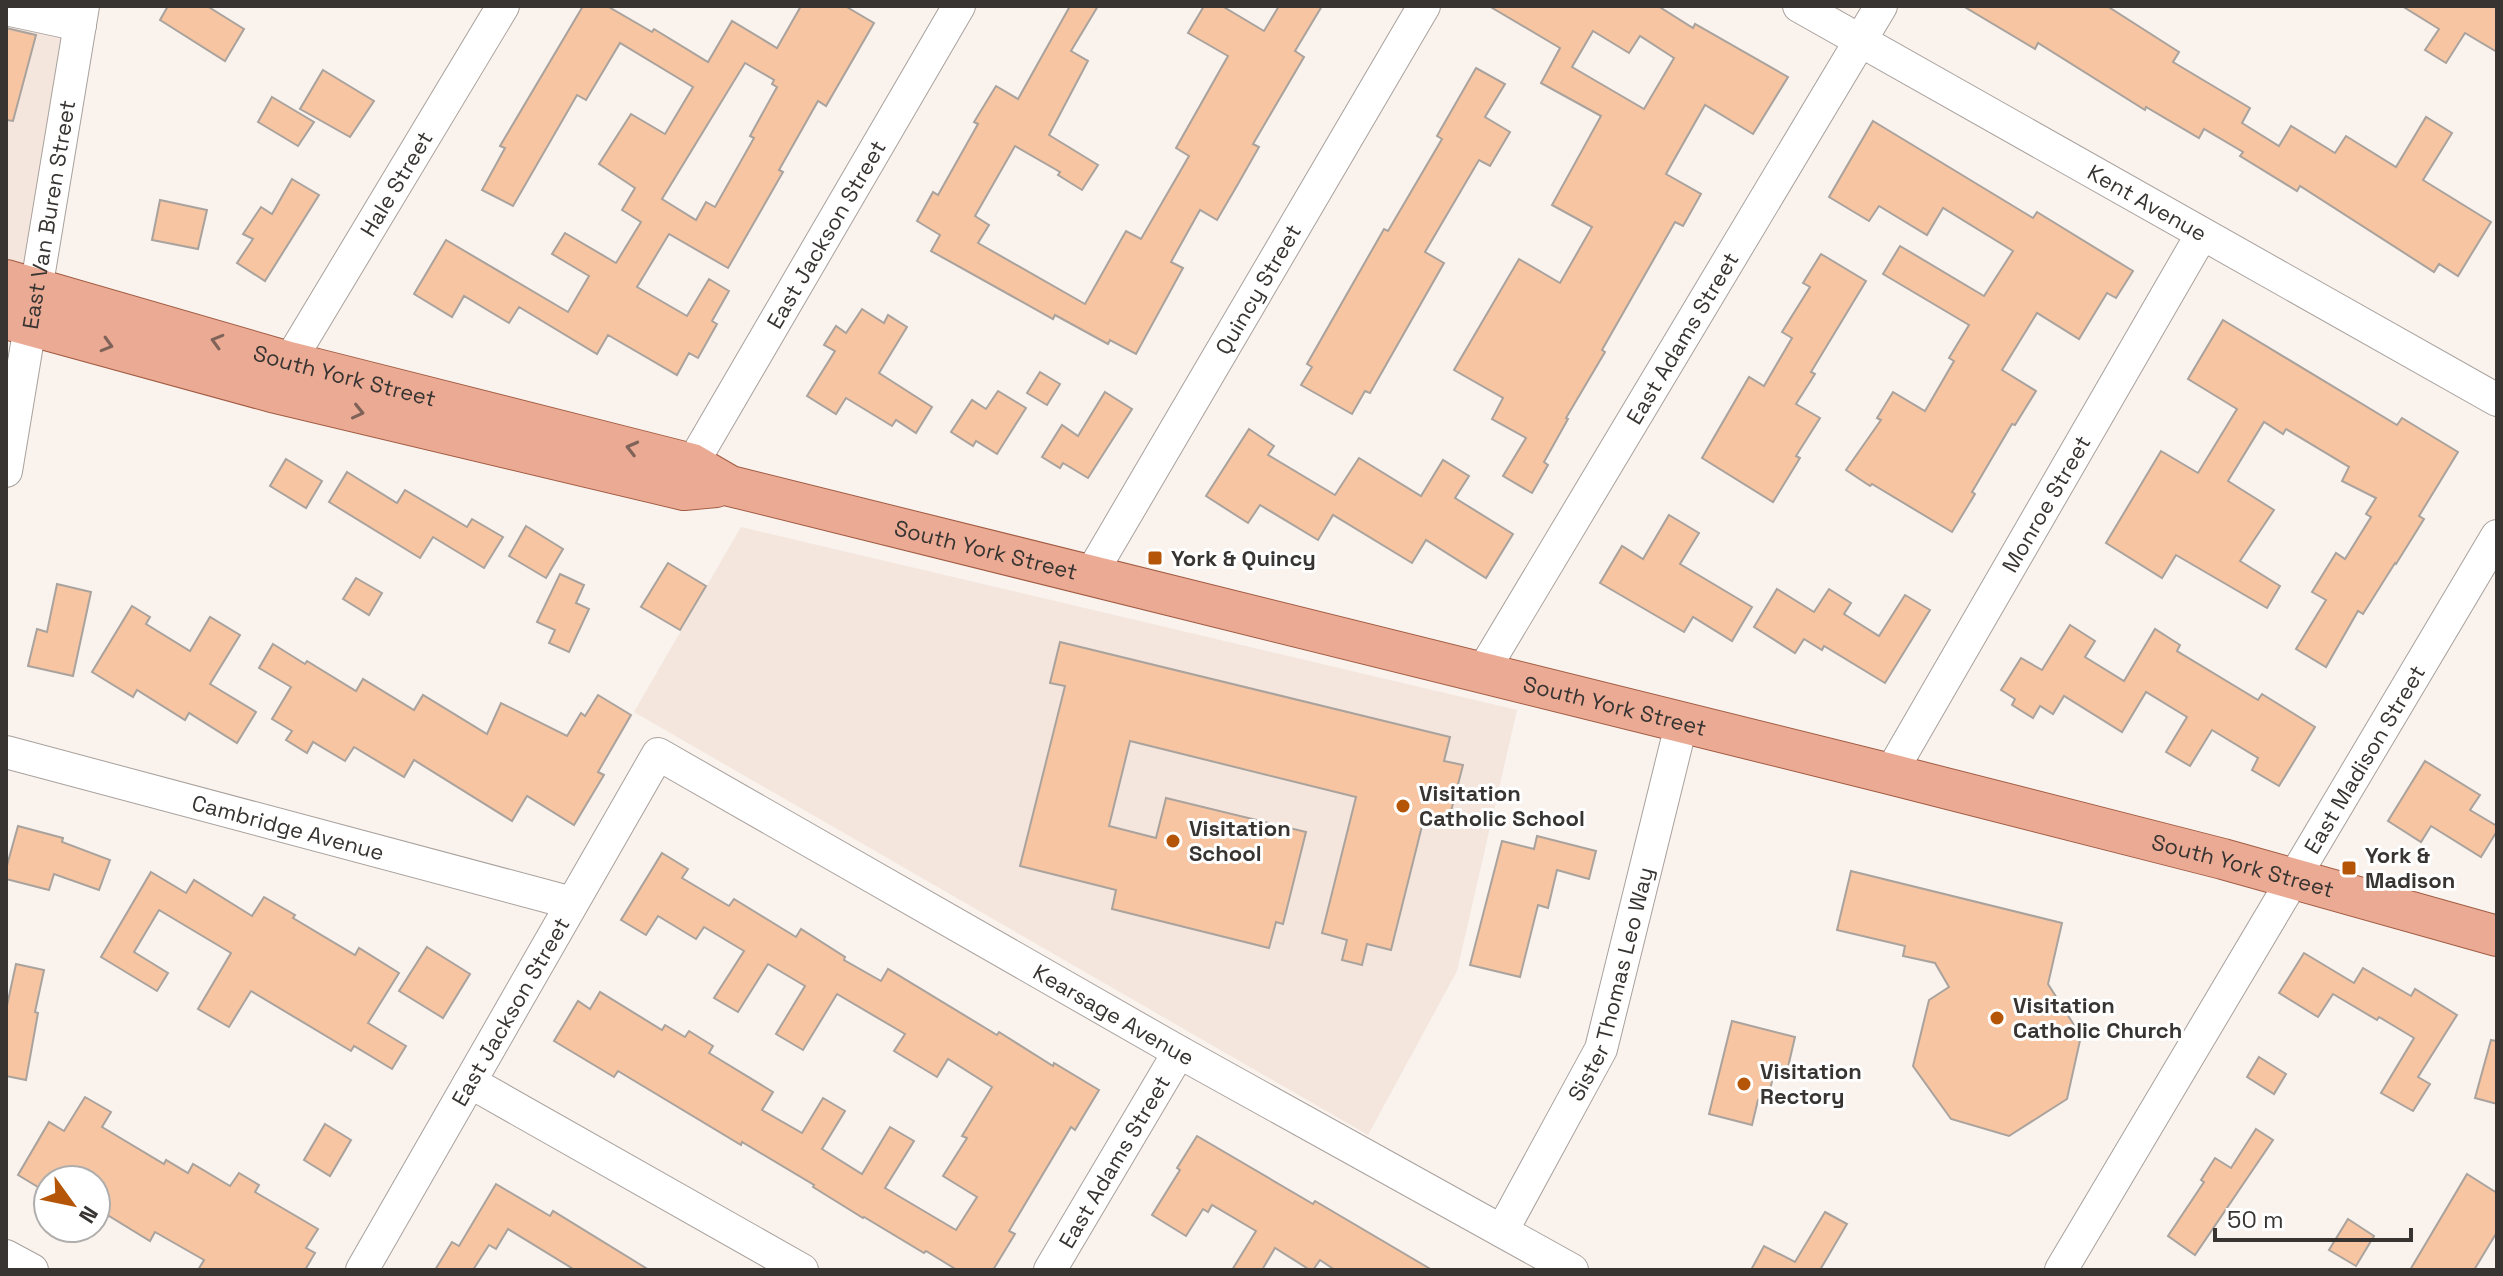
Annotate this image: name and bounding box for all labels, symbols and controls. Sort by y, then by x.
street label: East Van Buren Street [16,98,81,331]
street label: Hale Street [354,126,439,242]
street label: East Jackson Street [760,135,892,333]
street label: Kent Avenue [2083,158,2212,247]
street label: Quincy Street [1209,219,1307,360]
street label: East Adams Street [1620,247,1745,429]
one-way arrow [211,334,225,350]
one-way arrow [99,336,113,352]
street label: South York Street [250,338,439,413]
one-way arrow [350,403,364,420]
street label: Monroe Street [1996,430,2097,577]
one-way arrow [625,441,639,458]
street label: South York Street [891,513,1080,586]
place label: York & Quincy [1171,544,1316,572]
marker: York & Quincy [1146,549,1164,567]
street label: East Madison Street [2297,660,2431,859]
street label: South York Street [1520,669,1709,742]
place label: Visitation Catholic School [1419,779,1585,832]
street label: Cambridge Avenue [189,788,387,866]
marker: Visitation Catholic School [1394,797,1412,815]
place label: Visitation School [1189,814,1291,867]
street label: South York Street [2149,827,2337,904]
marker: Visitation School [1164,832,1182,850]
place label: York & Madison [2365,841,2455,894]
marker: York & Madison [2340,859,2358,877]
street label: Sister Thomas Leo Way [1561,864,1659,1106]
street label: East Jackson Street [445,912,575,1111]
street label: Kearsage Avenue [1028,958,1199,1072]
place label: Visitation Catholic Church [2013,991,2182,1044]
marker: Visitation Catholic Church [1988,1009,2006,1027]
place label: Visitation Rectory [1760,1057,1862,1110]
street label: East Adams Street [1052,1070,1176,1253]
marker: Visitation Rectory [1735,1075,1753,1093]
north arrow [32,1164,112,1244]
scale bar [2215,1192,2411,1242]
text: N [73,1201,105,1229]
text: 50 m [2227,1204,2284,1235]

